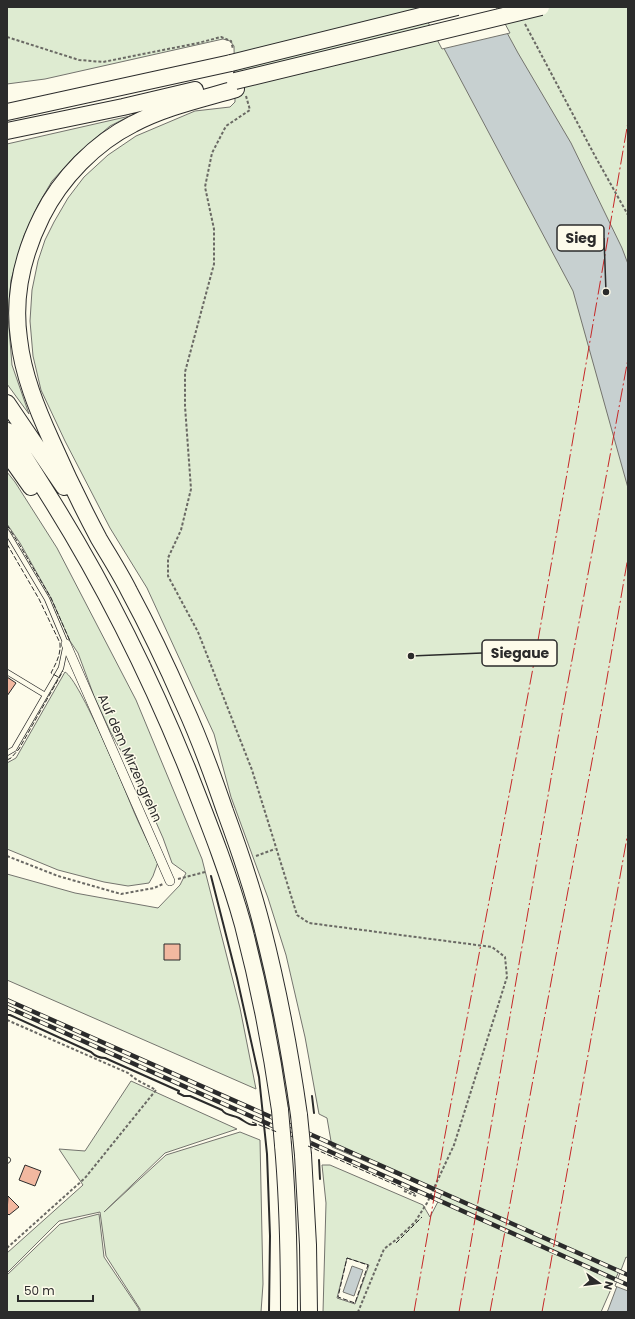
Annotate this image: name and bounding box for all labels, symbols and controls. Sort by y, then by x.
callout: Sieg [557,225,604,251]
text: Sieg [566,228,596,248]
callout: Siegaue [482,640,557,666]
text: Siegaue [491,643,550,663]
street label: Auf dem Mirzengrehn [93,691,167,825]
north arrow [579,1263,619,1303]
scale bar [18,1277,93,1303]
text: N [600,1279,617,1291]
text: 50 m [24,1282,55,1299]

